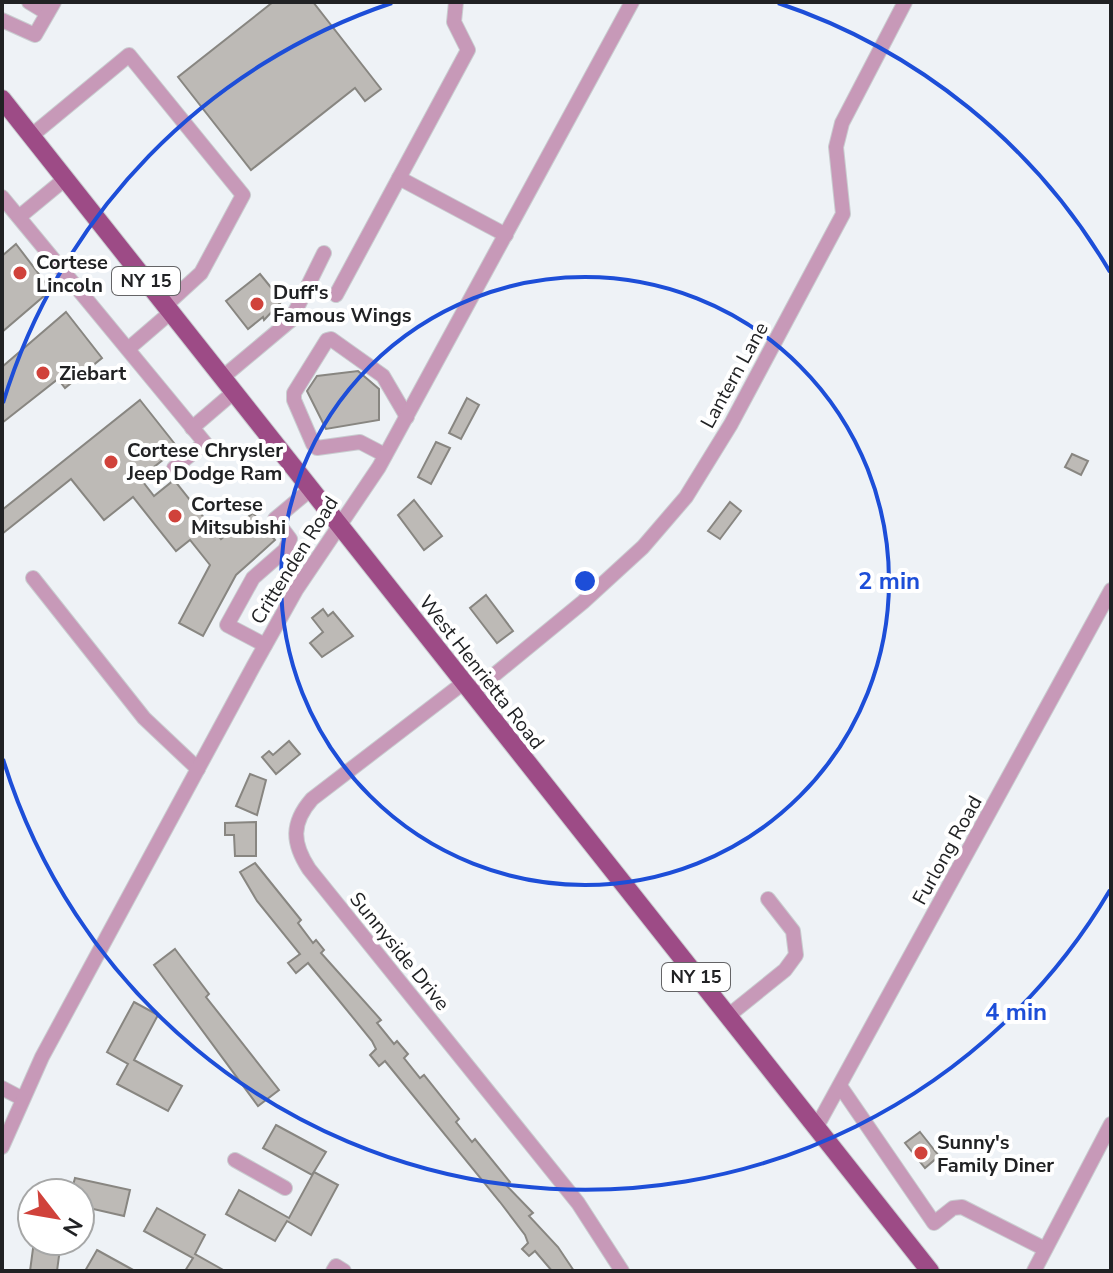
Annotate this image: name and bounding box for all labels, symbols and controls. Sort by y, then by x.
place label: Cortese Lincoln [36,249,108,299]
marker: Cortese Lincoln [11,264,29,282]
road number: NY 15 [112,267,180,295]
place label: Duff's Famous Wings [273,279,412,329]
marker: Duff's Famous Wings [248,295,266,313]
street label: Lantern Lane [694,317,775,433]
place label: Ziebart [59,360,126,387]
marker: Ziebart [34,364,52,382]
place label: Cortese Chrysler Jeep Dodge Ram [126,437,283,487]
marker: Cortese Chrysler Jeep Dodge Ram [102,453,120,471]
place label: Cortese Mitsubishi [191,491,286,541]
street label: Crittenden Road [244,491,345,629]
marker: Cortese Mitsubishi [166,507,184,525]
text: 2 min [858,565,920,597]
centre of rings [571,567,599,595]
street label: West Henrietta Road [413,590,550,755]
street label: Furlong Road [906,791,989,910]
street label: Sunnyside Drive [343,886,456,1016]
road number: NY 15 [662,963,730,991]
text: 4 min [985,996,1047,1028]
place label: Sunny's Family Diner [937,1129,1054,1179]
marker: Sunny's Family Diner [912,1144,930,1162]
north arrow [16,1177,96,1257]
text: N [55,1212,89,1242]

